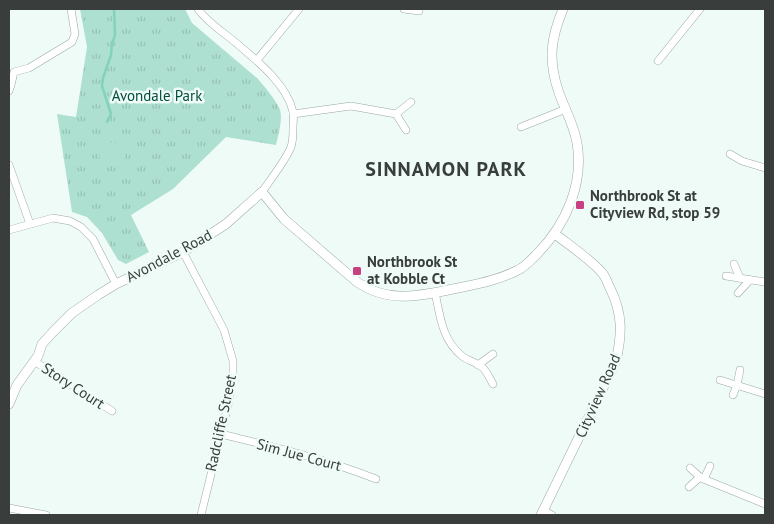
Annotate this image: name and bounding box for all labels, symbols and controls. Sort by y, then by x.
park label: Avondale Park [112,86,203,105]
district label: SINNAMON PARK [365,156,527,182]
place label: Northbrook St at Cityview Rd, stop 59 [590,186,720,222]
marker: Northbrook St at Cityview Rd, stop 59 [574,199,586,211]
street label: Avondale Road [122,225,215,286]
place label: Northbrook St at Kobble Ct [367,252,458,288]
marker: Northbrook St at Kobble Ct [351,265,363,277]
street label: Cityview Road [571,351,625,441]
street label: Story Court [38,358,108,413]
street label: Radcliffe Street [201,373,240,473]
street label: Sim Jue Court [255,434,344,475]

